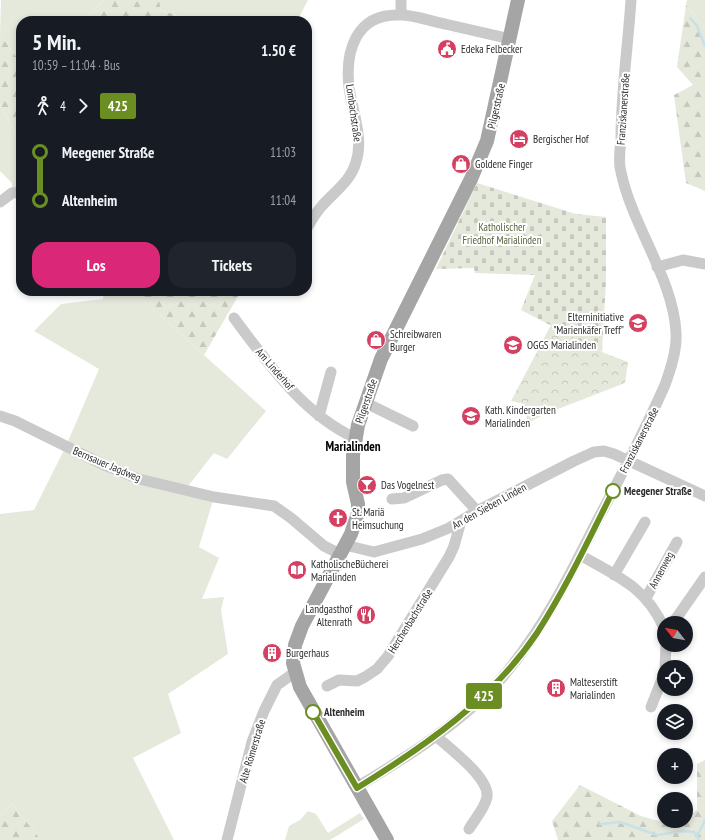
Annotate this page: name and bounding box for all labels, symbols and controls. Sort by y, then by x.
text: 5 Min. [32,28,81,56]
public building icon: Edeka Felbecker [436,38,458,60]
text: 1.50 € [261,41,296,60]
place label: Edeka Felbecker [461,42,523,56]
text: 10:59 – 11:04 · Bus [32,57,120,74]
street label: Franziskanerstraße [614,72,633,145]
street label: Pilgerstraße [484,81,508,130]
street label: Lombachstraße [343,83,365,143]
icon: walk [32,95,54,117]
icon: forward [72,95,94,117]
text: 425 [108,97,128,115]
text: 4 [60,98,66,115]
hotel icon: Bergischer Hof [508,128,530,150]
place label: Bergischer Hof [533,132,590,146]
text: Meegener Straße [62,143,154,162]
text: 11:03 [270,144,296,161]
shop icon: Goldene Finger [450,153,472,175]
place label: Goldene Finger [475,157,533,171]
text: Altenheim [62,191,117,210]
text: 11:04 [270,192,296,209]
park label: Katholischer Friedhof Marialinden [462,220,542,247]
button: Los [32,242,160,288]
button: Tickets [168,242,296,288]
place label: Elterninitiative "Marienkäfer Treff" [553,310,624,337]
school or university icon: Elterninitiative "Marienkäfer Treff" [627,312,649,334]
place label: Schreibwaren Burger [390,327,442,354]
shop icon: Schreibwaren Burger [365,329,387,351]
school or university icon: OGGS Marialinden [502,334,524,356]
place label: OGGS Marialinden [527,338,596,352]
street label: Am Linderhof [253,345,298,394]
street label: Pilgerstraße [352,376,380,425]
place label: Kath. Kindergarten Marialinden [485,403,556,430]
street label: Franziskanerstraße [616,404,662,475]
school or university icon: Kath. Kindergarten Marialinden [460,405,482,427]
district label: Marialinden [325,438,381,455]
street label: Bernsauer Jagdweg [71,443,143,485]
bar icon: Das Vogelnest [356,474,378,496]
place label: Das Vogelnest [381,478,434,492]
street label: An den Sieben Linden [449,480,529,532]
marker: Meegener Straße [605,483,621,499]
place label: Meegener Straße [624,484,692,498]
place label: St. Mariä Heimsuchung [352,505,404,532]
church icon: St. Mariä Heimsuchung [327,507,349,529]
street label: Annenweg [645,549,677,591]
place label: KatholischeBücherei Marialinden [311,557,388,584]
library icon: KatholischeBücherei Marialinden [286,559,308,581]
street label: Herchenbachstraße [385,586,436,656]
place label: Landgasthof Altenrath [305,602,353,629]
restaurant icon: Landgasthof Altenrath [355,604,377,626]
north arrow [657,616,693,652]
map controls [657,616,693,828]
building icon: Burgerhaus [261,642,283,664]
place label: Burgerhaus [286,646,329,660]
button: locate [657,660,693,696]
place label: Malteserstift Marialinden [570,675,618,702]
building icon: Malteserstift Marialinden [545,677,567,699]
line badge: 425 [461,683,507,709]
text: 425 [474,687,494,705]
marker: Altenheim [305,704,321,720]
button: layers [657,704,693,740]
place label: Altenheim [323,705,364,719]
street label: Alte Römerstraße [236,717,268,785]
button: + [657,748,693,784]
button: − [657,792,693,828]

